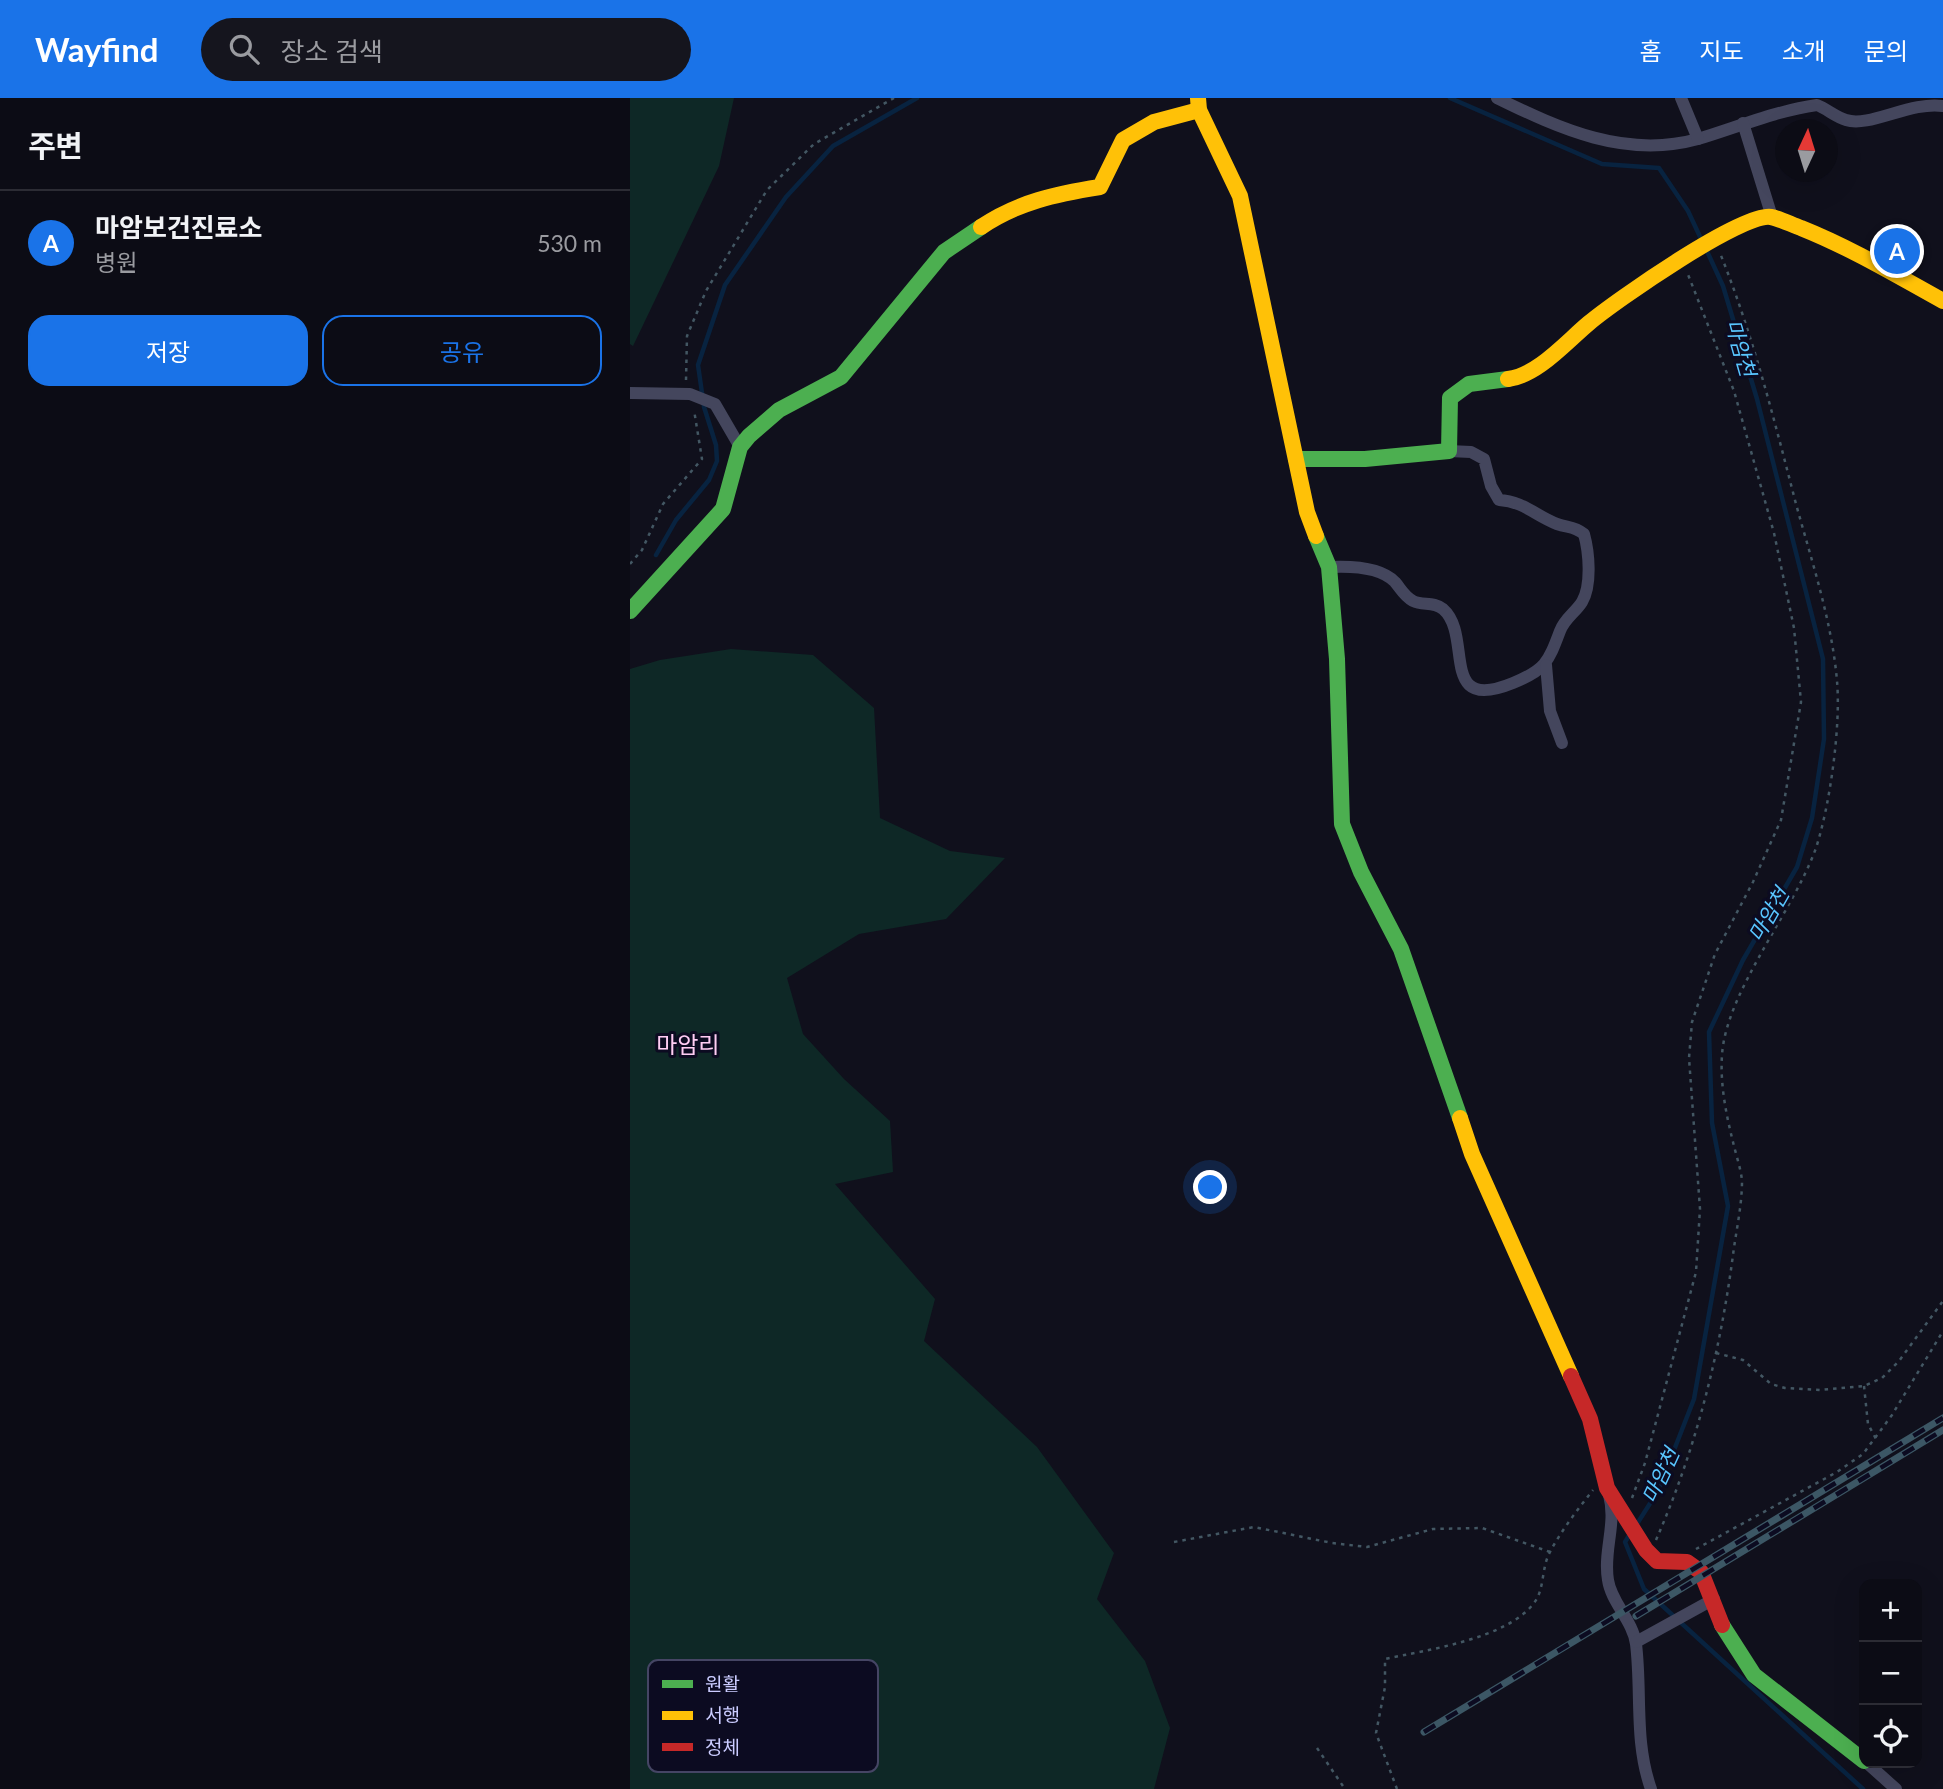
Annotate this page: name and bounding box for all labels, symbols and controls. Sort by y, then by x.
search box [201,18,691,81]
text: Wayfind [35,29,159,69]
icon: search [225,30,263,68]
text: 장소 검색 [281,35,383,67]
text: 홈 [1639,36,1661,65]
text: 지도 [1699,36,1744,65]
text: 소개 [1782,36,1826,65]
text: 문의 [1864,36,1908,65]
north arrow [1775,119,1838,182]
text: 주변 [28,127,83,163]
text: 마암보건진료소 [95,211,262,243]
pin: A [1874,225,1920,277]
text: A [43,229,59,257]
text: 530 m [537,229,602,257]
text: 병원 [95,248,137,276]
button: 저장 [28,315,308,386]
button: 공유 [322,315,602,386]
water label: 마암천 [1721,316,1762,381]
water label: 마암천 [1742,881,1794,946]
district label: 마암리 [656,1030,720,1058]
your location [1193,1170,1227,1204]
water label: 마암천 [1636,1441,1684,1507]
map controls [1859,1579,1922,1768]
button: + [1859,1579,1922,1642]
button: − [1859,1642,1922,1705]
legend [648,1660,878,1772]
text: 원활 [705,1672,740,1695]
text: 서행 [705,1703,740,1726]
button: locate [1859,1705,1922,1768]
text: 정체 [705,1735,740,1758]

